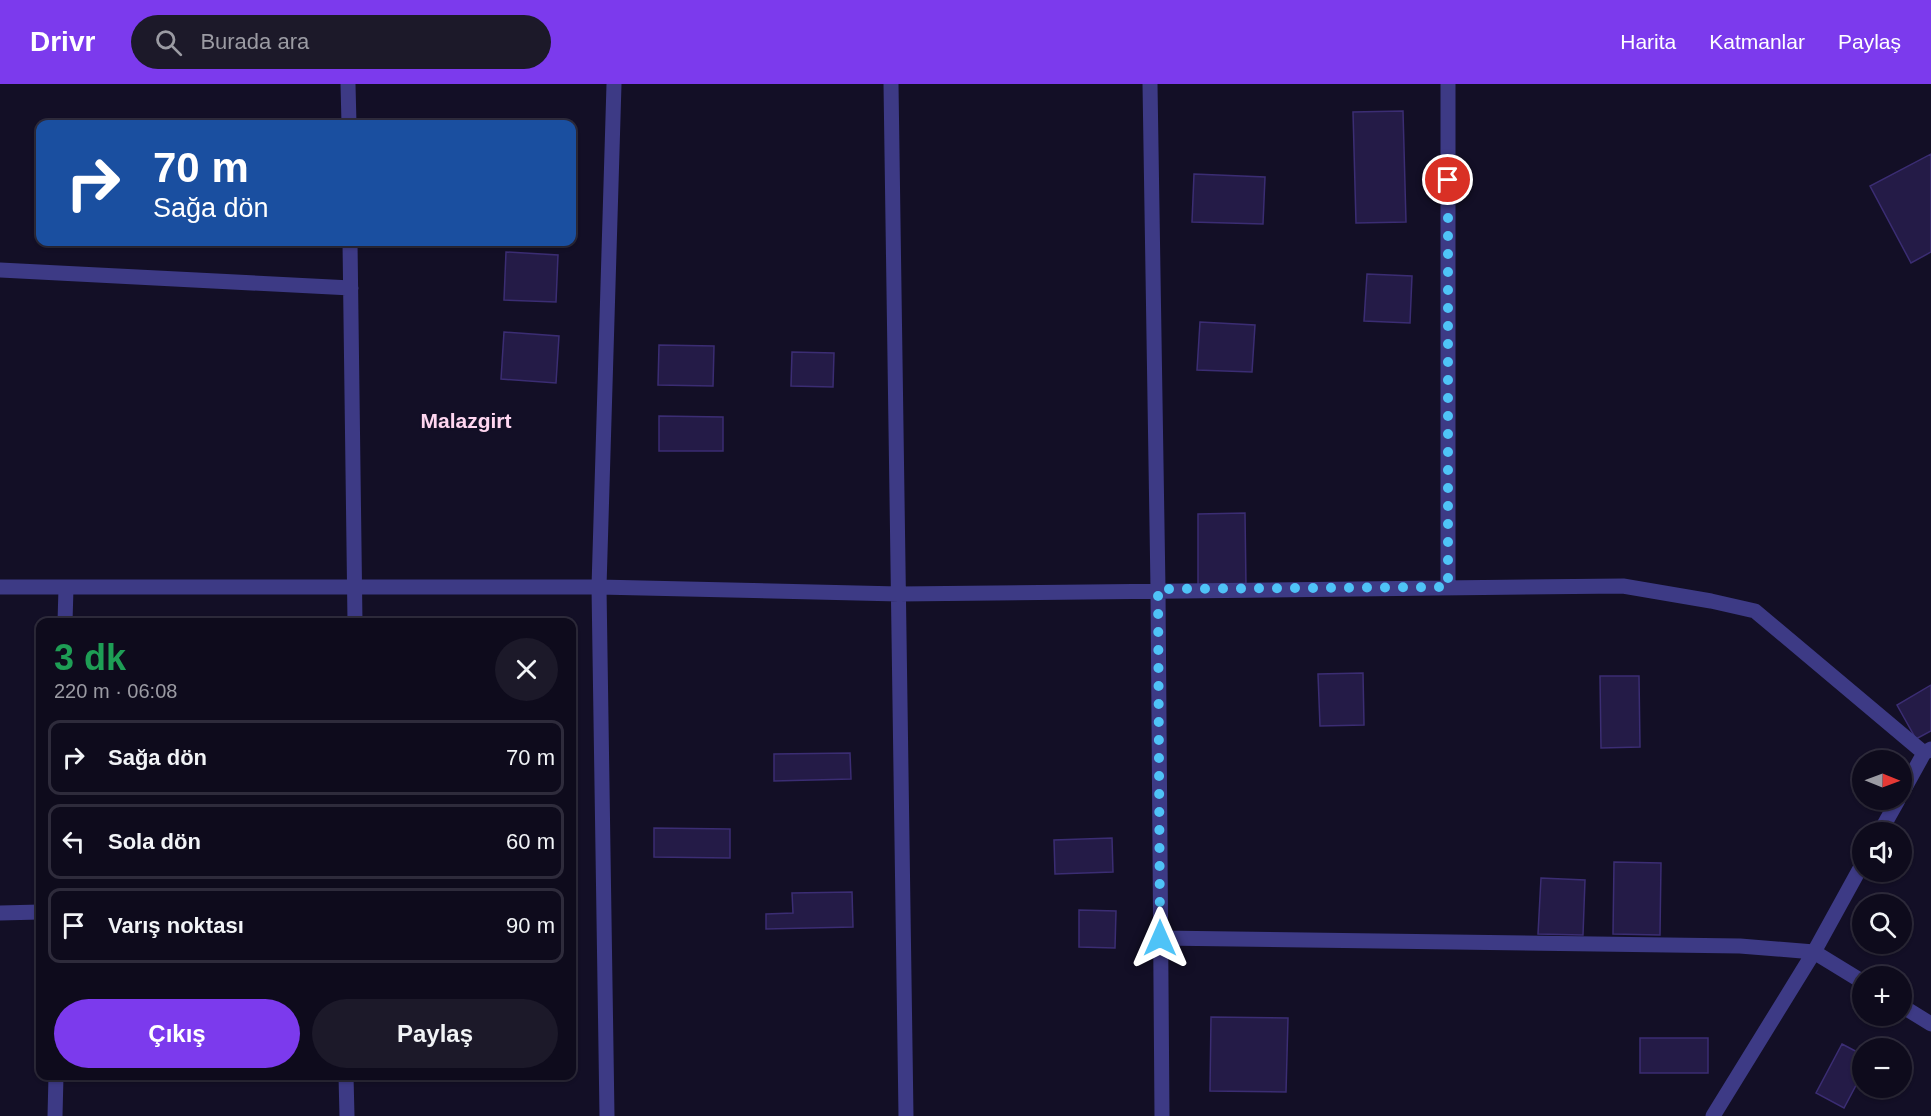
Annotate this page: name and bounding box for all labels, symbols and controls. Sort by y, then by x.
search box [131,15,551,69]
text: Drivr [30,26,95,57]
icon: search [152,26,185,59]
text: Burada ara [200,29,309,54]
text: Harita [1620,30,1676,53]
text: Katmanlar [1709,30,1805,53]
text: Paylaş [1838,30,1901,53]
icon: right [54,144,132,222]
text: 70 m [153,144,249,191]
pin [1422,154,1473,205]
icon: arrive [1431,163,1464,196]
text: Sağa dön [153,193,269,223]
district label: Malazgirt [420,409,512,432]
text: 3 dk [54,637,126,678]
button: close [495,638,558,701]
text: 220 m · 06:08 [54,680,177,702]
icon: right [57,741,90,774]
text: Sağa dön [108,745,207,770]
text: 70 m [506,745,555,770]
north arrow [1852,750,1912,810]
map controls [1852,750,1912,1098]
button: sound [1852,822,1912,882]
icon: left [57,825,90,858]
text: Sola dön [108,829,201,854]
text: 60 m [506,829,555,854]
button: search [1852,894,1912,954]
position arrow [1128,906,1192,970]
icon: arrive [57,909,90,942]
text: Varış noktası [108,913,244,938]
text: 90 m [506,913,555,938]
button: + [1852,966,1912,1026]
button: Çıkış [54,999,300,1068]
button: Paylaş [312,999,558,1068]
button: − [1852,1038,1912,1098]

